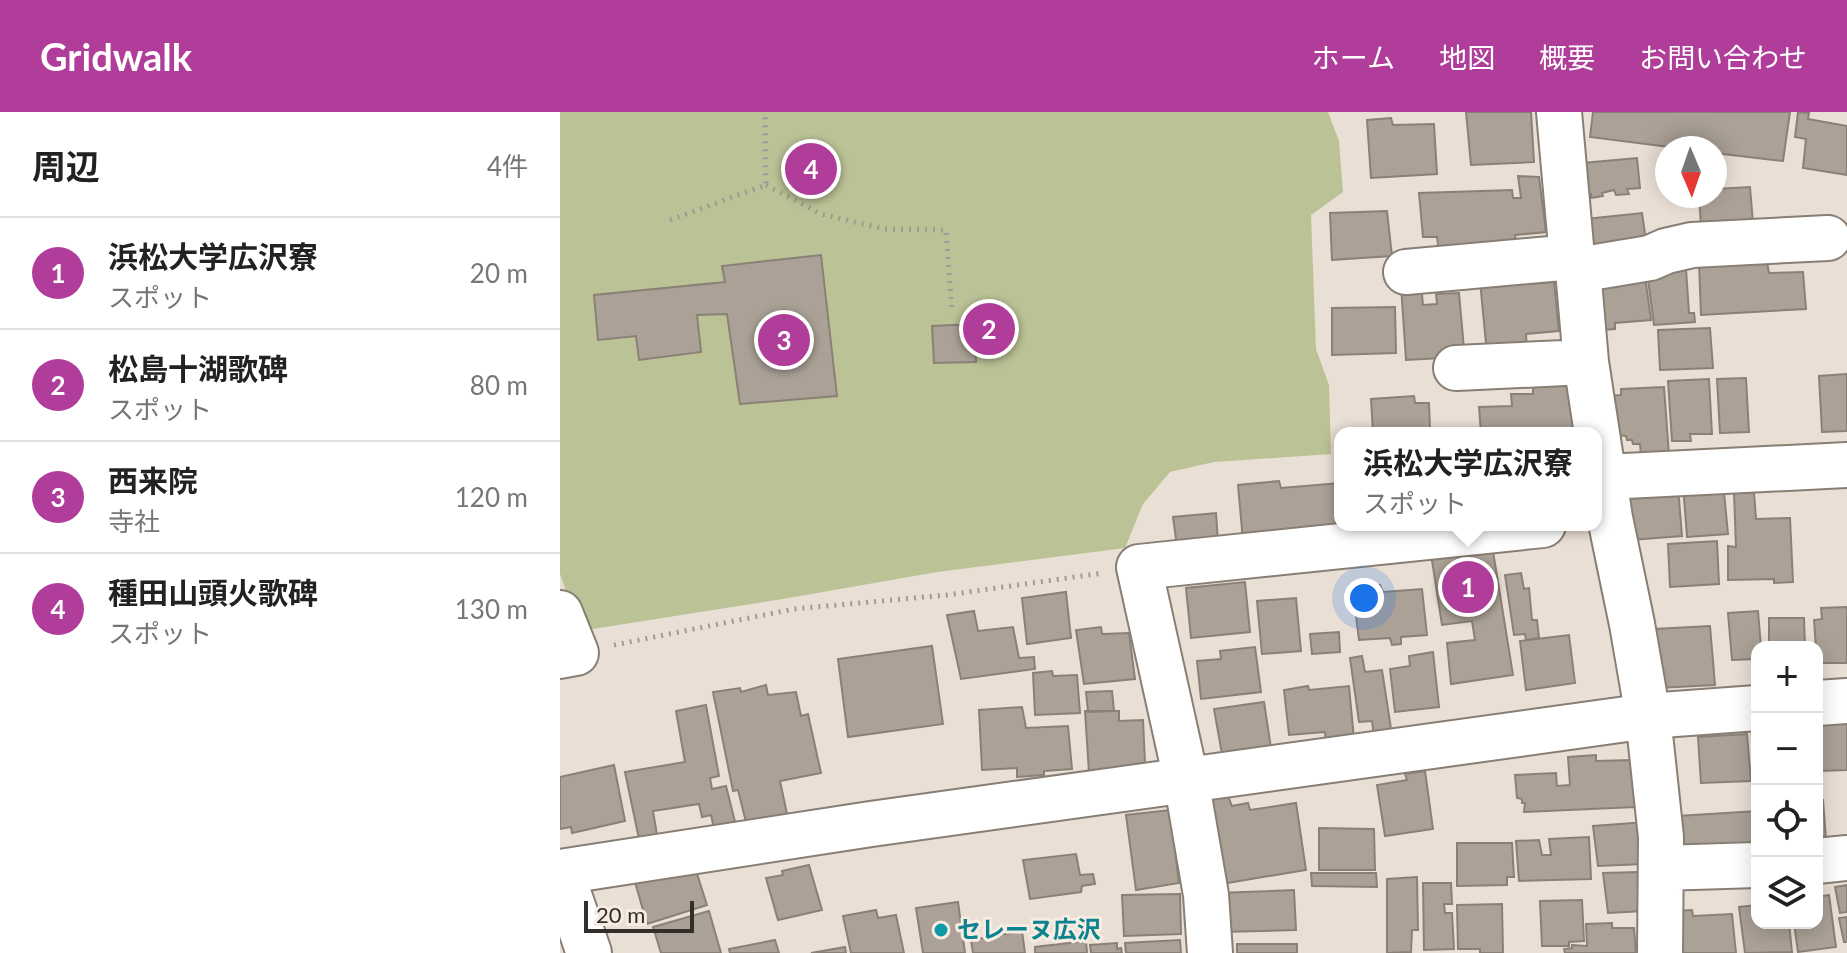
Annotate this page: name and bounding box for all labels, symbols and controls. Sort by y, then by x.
text: Gridwalk [40,33,192,79]
text: ホーム [1312,40,1395,74]
text: 地図 [1439,40,1495,74]
text: 概要 [1539,40,1595,74]
text: お問い合わせ [1639,40,1807,74]
north arrow [1655,136,1727,208]
pin: 4 [785,139,837,199]
text: 周辺 [32,145,100,186]
text: 4件 [487,150,528,182]
text: 浜松大学広沢寮 [108,238,318,274]
text: 1 [50,257,66,289]
text: 20 m [470,257,528,289]
text: スポット [108,281,212,313]
pin: 2 [963,299,1015,359]
pin: 3 [758,310,810,370]
text: 松島十湖歌碑 [108,350,288,386]
text: 2 [50,369,66,401]
text: 80 m [470,369,528,401]
text: スポット [108,393,212,425]
popup [1334,427,1602,531]
text: 浜松大学広沢寮 [1363,444,1573,480]
text: 西来院 [108,462,198,498]
text: 3 [50,481,66,513]
text: 120 m [455,481,528,513]
text: スポット [1363,487,1467,519]
text: 寺社 [108,505,160,537]
pin: 1 [1442,557,1494,617]
text: 種田山頭火歌碑 [108,574,318,610]
your location [1344,578,1384,618]
text: 4 [50,593,66,625]
text: 130 m [455,593,528,625]
text: スポット [108,617,212,649]
map controls [1751,641,1823,929]
button: + [1751,641,1823,713]
button: − [1751,713,1823,785]
button: locate [1751,785,1823,857]
button: layers [1751,857,1823,929]
scale bar [584,897,694,933]
text: 20 m [596,901,645,928]
place label: セレーヌ広沢 [957,914,1101,943]
marker: セレーヌ広沢 [932,921,950,939]

